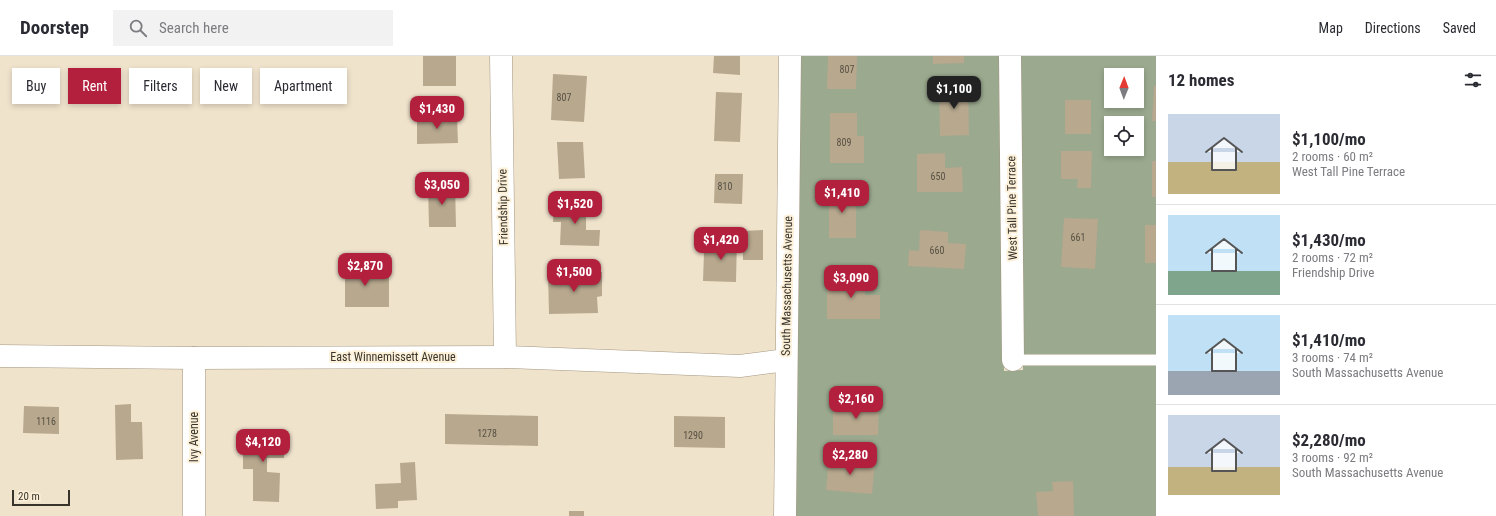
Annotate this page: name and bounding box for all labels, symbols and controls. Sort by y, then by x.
search box [113,10,393,46]
text: Doorstep [20,16,89,39]
icon: search [127,17,149,39]
text: Search here [159,19,229,37]
text: Map [1319,20,1343,36]
text: Directions [1365,20,1421,36]
text: Saved [1443,20,1476,36]
house number: 807 [840,64,854,75]
chip: Buy [12,68,60,104]
chip: Rent [68,68,121,104]
chip: Filters [129,68,192,104]
chip: New [200,68,252,104]
chip: Apartment [260,68,347,104]
north arrow [1104,68,1144,108]
map controls [1104,68,1144,156]
icon: filters [1462,69,1484,91]
text: 12 homes [1168,70,1234,90]
pin: $1,100 [921,76,987,110]
text: $1,100 [936,81,972,96]
house number: 807 [557,92,571,103]
pin: $1,430 [404,96,470,130]
text: $1,430 [419,101,455,116]
button: locate [1104,116,1144,156]
text: $1,100/mo [1292,129,1366,149]
icon: home [1200,130,1248,178]
house number: 809 [837,137,851,148]
text: 2 rooms · 60 m² [1292,149,1373,164]
street label: West Tall Pine Terrace [1004,155,1020,260]
text: West Tall Pine Terrace [1292,164,1405,179]
street label: Friendship Drive [495,168,511,245]
house number: 650 [931,171,945,182]
pin: $3,050 [409,172,475,206]
text: $3,050 [424,177,460,192]
pin: $1,410 [809,180,875,214]
house number: 810 [718,181,732,192]
text: $1,410 [824,185,860,200]
pin: $1,520 [542,191,608,225]
text: $1,520 [557,196,593,211]
street label: South Massachusetts Avenue [779,216,795,356]
pin: $1,420 [688,227,754,261]
text: $1,430/mo [1292,230,1366,250]
icon: home [1200,231,1248,279]
text: $1,420 [703,232,739,247]
house number: 661 [1071,232,1085,243]
house number: 660 [930,245,944,256]
text: 2 rooms · 72 m² [1292,250,1373,265]
pin: $2,870 [332,253,398,287]
text: $2,870 [347,258,383,273]
pin: $1,500 [541,259,607,293]
text: $1,500 [556,264,592,279]
pin: $3,090 [818,265,884,299]
text: Friendship Drive [1292,265,1374,280]
text: $3,090 [833,270,869,285]
text: $1,410/mo [1292,330,1366,350]
icon: home [1200,331,1248,379]
street label: East Winnemissett Avenue [330,350,456,364]
text: 3 rooms · 74 m² [1292,350,1373,365]
text: South Massachusetts Avenue [1292,365,1443,380]
pin: $2,160 [823,386,889,420]
text: $2,160 [838,391,874,406]
street label: Ivy Avenue [187,411,201,462]
house number: 1116 [36,416,56,427]
house number: 1278 [477,428,497,439]
pin: $4,120 [230,429,296,463]
house number: 1290 [683,430,703,441]
text: $2,280/mo [1292,430,1366,450]
icon: home [1200,431,1248,479]
text: $4,120 [245,434,281,449]
pin: $2,280 [817,442,883,476]
text: $2,280 [832,447,868,462]
text: 3 rooms · 92 m² [1292,450,1373,465]
text: South Massachusetts Avenue [1292,465,1443,480]
scale bar [12,488,70,507]
text: 20 m [18,490,40,503]

